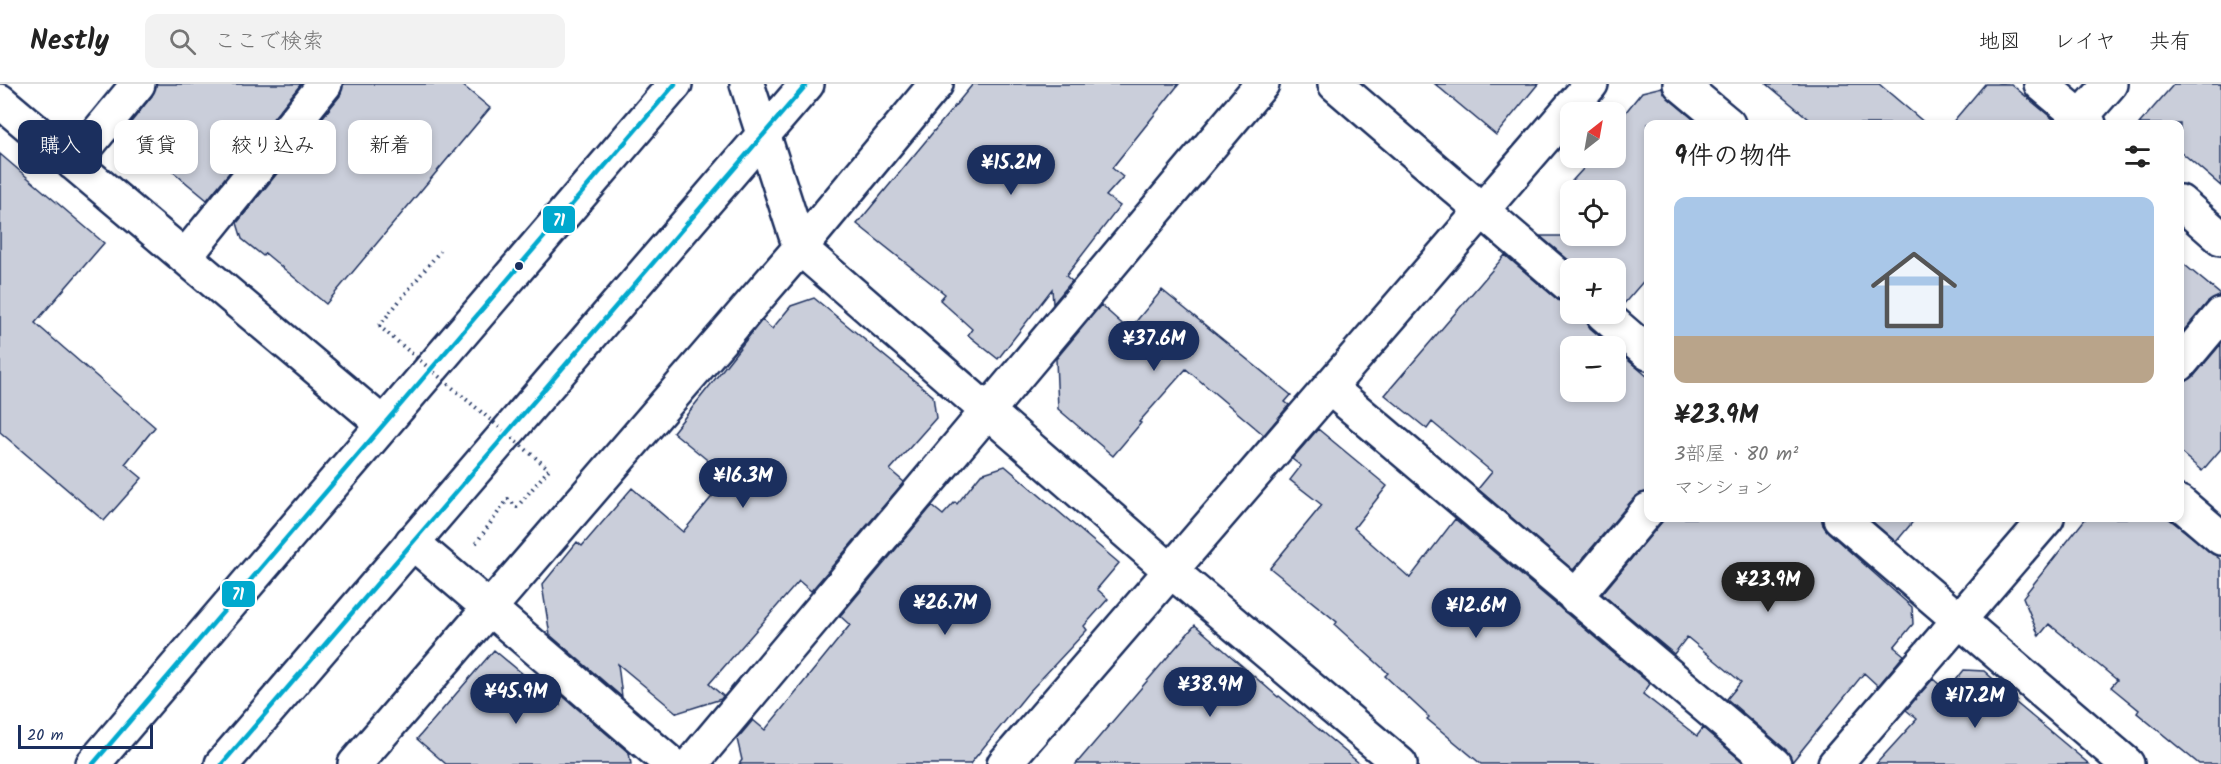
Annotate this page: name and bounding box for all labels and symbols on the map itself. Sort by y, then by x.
north arrow [1560,102,1626,168]
pin: ¥15.2M [962,145,1060,196]
line badge: 71 [542,205,576,234]
text: 71 [553,209,565,234]
unlabelled marker [513,260,525,272]
pin: ¥37.6M [1105,321,1203,372]
pin: ¥16.3M [694,458,792,509]
pin: ¥23.9M [1719,562,1817,613]
line badge: 71 [221,580,256,608]
text: 71 [232,583,244,608]
pin: ¥26.7M [896,585,994,636]
pin: ¥12.6M [1427,588,1525,639]
pin: ¥38.9M [1161,667,1259,718]
pin: ¥45.9M [467,674,565,725]
pin: ¥17.2M [1926,678,2024,729]
scale bar [18,722,153,750]

